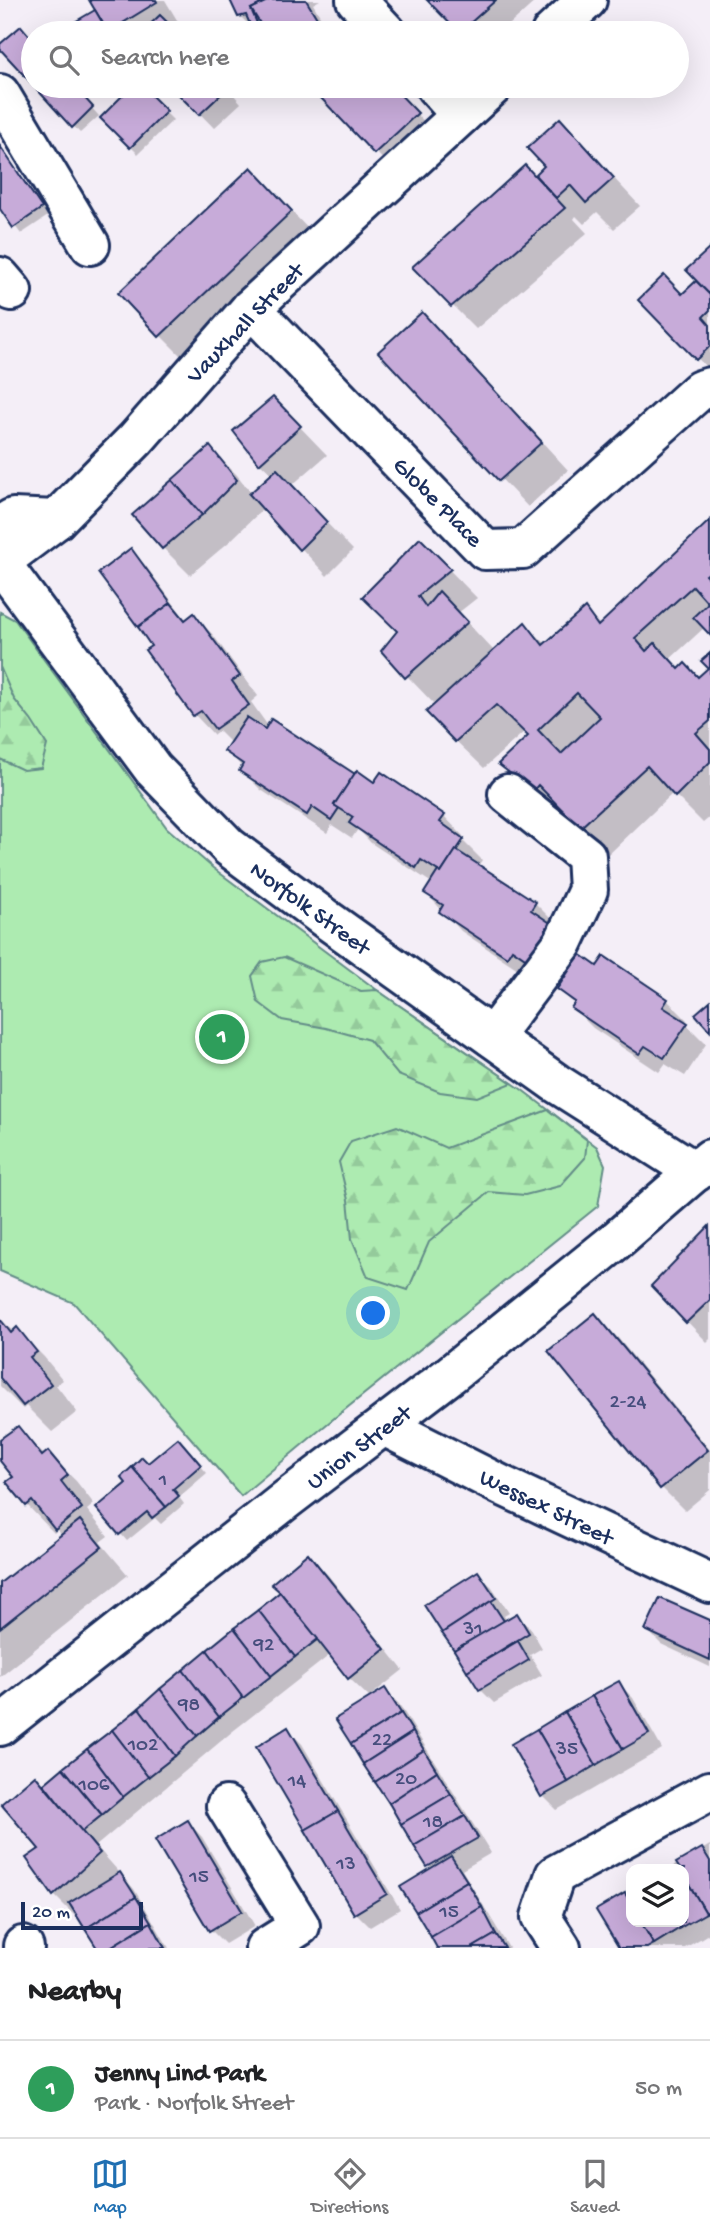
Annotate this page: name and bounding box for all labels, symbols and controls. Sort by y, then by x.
search box [21,21,689,98]
icon: search [45,41,83,79]
text: Search here [101,44,229,75]
street label: Vauxhall Street [181,256,313,392]
street label: Globe Place [385,452,488,555]
street label: Norfolk Street [243,856,377,965]
pin: 1 [199,1011,245,1063]
your location [356,1296,390,1330]
house number: 2-24 [609,1391,647,1416]
street label: Union Street [302,1399,420,1498]
street label: Wessex Street [474,1464,619,1555]
house number: 1 [158,1469,167,1494]
house number: 31 [462,1618,483,1643]
house number: 92 [253,1634,274,1659]
house number: 98 [177,1694,200,1719]
house number: 22 [372,1729,392,1754]
house number: 102 [127,1734,158,1759]
house number: 35 [555,1738,578,1763]
house number: 20 [395,1768,417,1793]
house number: 14 [287,1770,306,1795]
house number: 106 [77,1774,110,1799]
house number: 18 [422,1811,443,1836]
house number: 13 [335,1853,356,1878]
map controls [626,1864,689,1927]
button: layers [626,1864,689,1927]
house number: 15 [188,1866,209,1891]
scale bar [21,1899,144,1931]
house number: 15 [438,1901,459,1926]
text: 20 m [32,1902,70,1925]
text: Nearby [28,1976,121,2011]
text: Jenny Lind Park [95,2060,264,2091]
text: 1 [46,2076,56,2103]
text: 50 m [635,2076,682,2103]
text: Park · Norfolk Street [95,2091,293,2118]
tab: Map [91,2155,129,2220]
tab: Directions [311,2155,388,2220]
tab: Saved [570,2155,619,2220]

